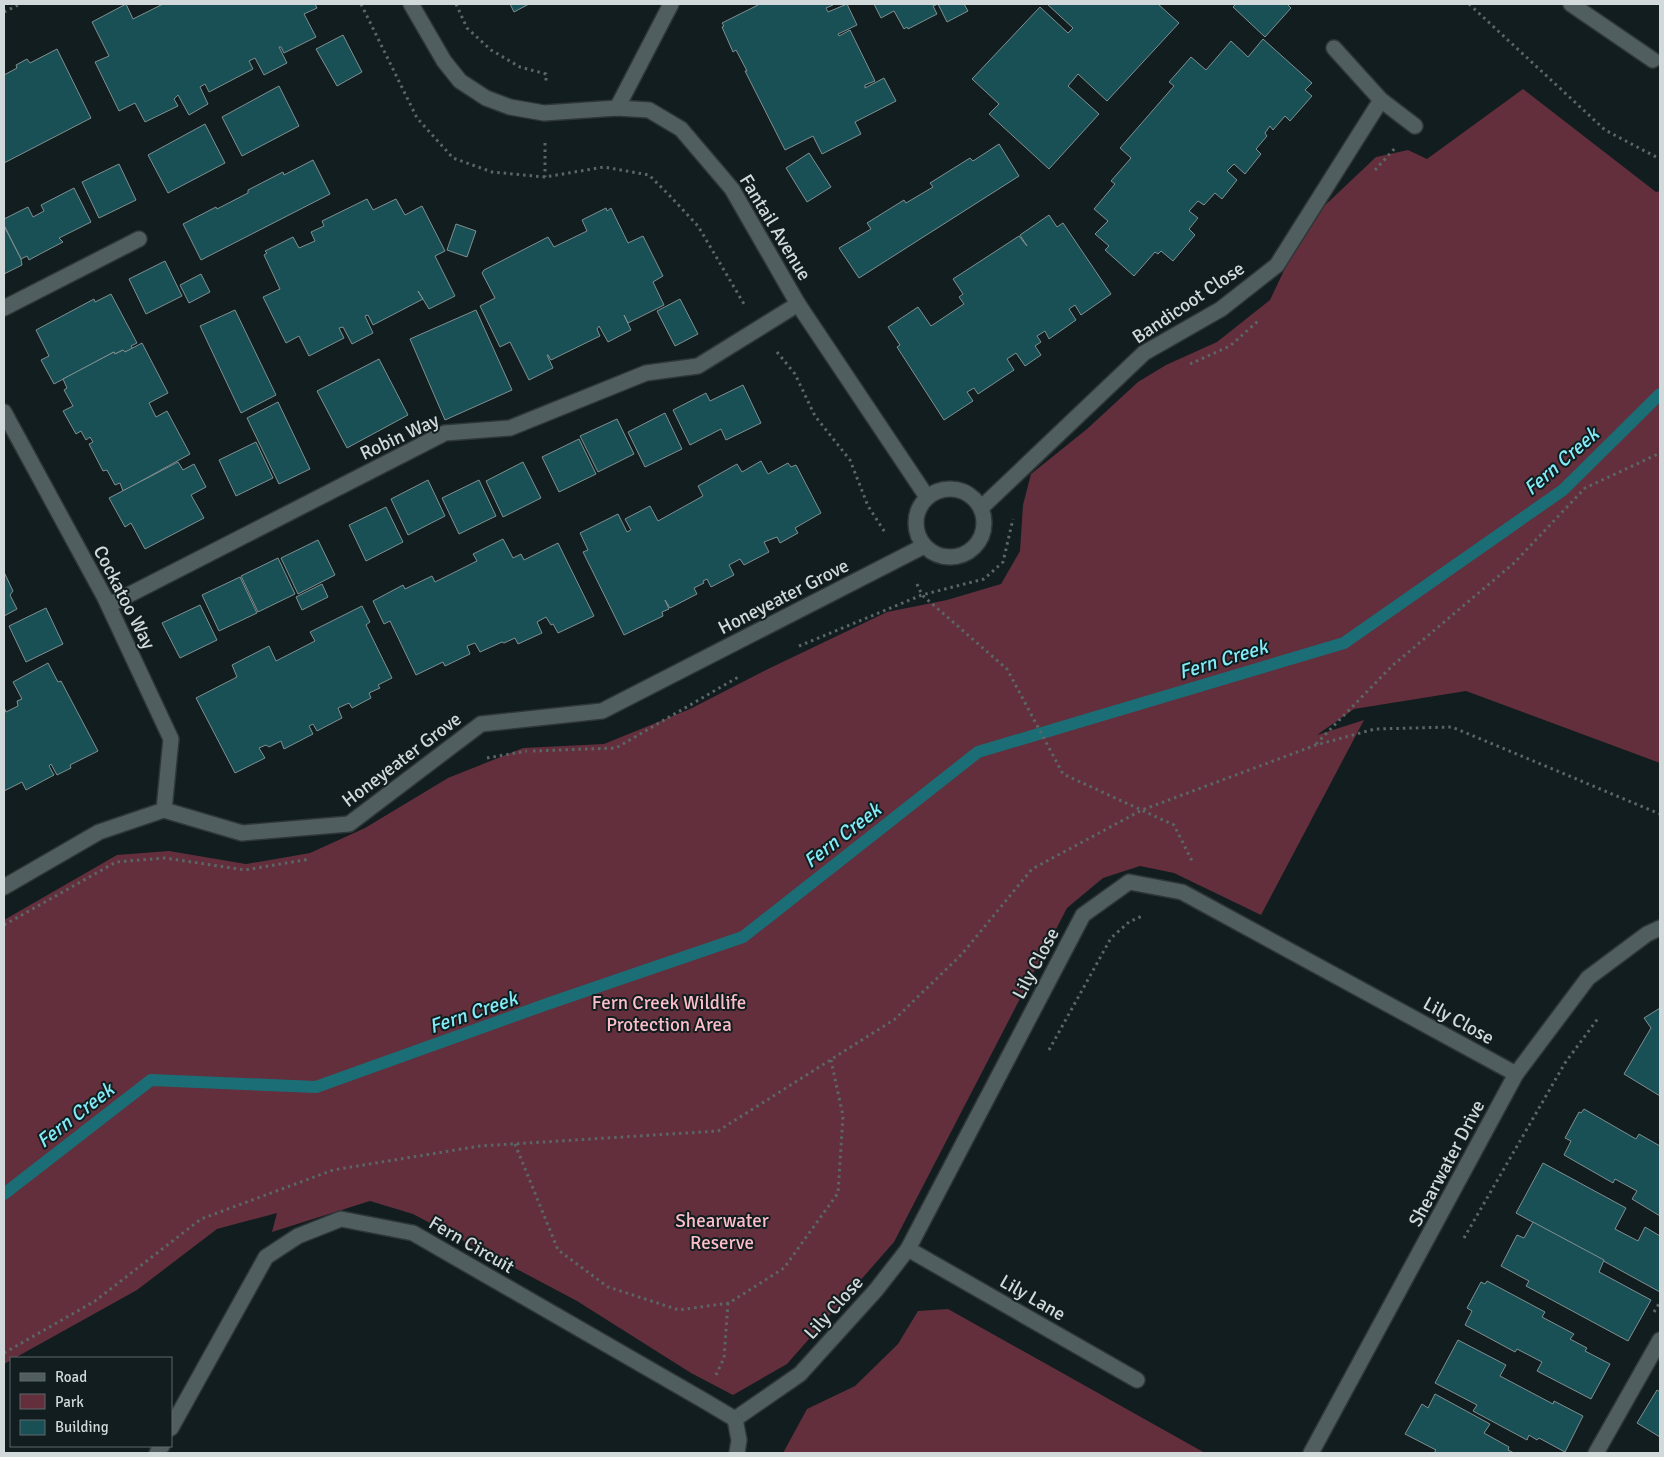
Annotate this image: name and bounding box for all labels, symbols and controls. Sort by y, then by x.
street label: Fantail Avenue [734,170,816,285]
street label: Bandicoot Close [1128,256,1249,349]
street label: Robin Way [356,408,443,466]
water label: Fern Creek [1519,421,1606,501]
street label: Cockatoo Way [88,542,161,653]
street label: Honeyeater Grove [714,554,853,640]
water label: Fern Creek [1176,634,1273,685]
street label: Honeyeater Grove [337,707,466,813]
water label: Fern Creek [798,796,888,873]
street label: Lily Close [1007,924,1065,1003]
water label: Fern Creek [426,985,522,1039]
park label: Fern Creek Wildlife Protection Area [592,991,746,1037]
street label: Lily Close [1419,992,1498,1050]
water label: Fern Creek [31,1076,121,1153]
street label: Shearwater Drive [1403,1096,1490,1231]
park label: Shearwater Reserve [675,1209,769,1255]
street label: Fern Circuit [425,1211,519,1279]
street label: Lily Lane [995,1269,1070,1326]
street label: Lily Close [799,1271,869,1345]
legend [10,1357,172,1447]
text: Road [55,1368,87,1386]
text: Park [55,1393,84,1411]
text: Building [55,1418,109,1436]

